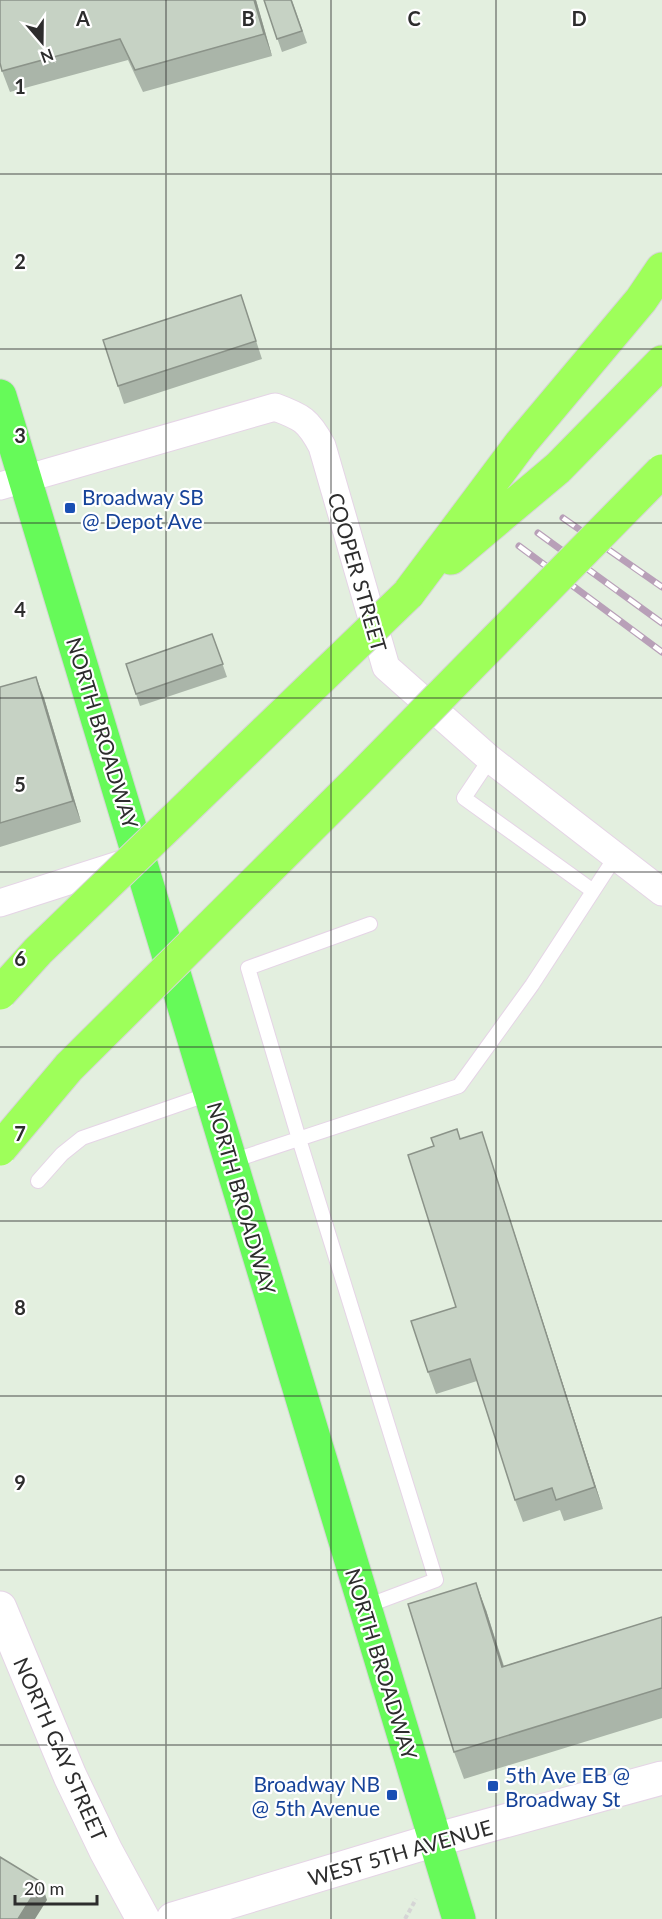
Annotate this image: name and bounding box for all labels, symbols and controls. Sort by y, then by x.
text: A [75,6,90,30]
text: B [241,6,255,30]
text: C [407,6,421,30]
text: D [571,6,587,30]
north arrow [12,12,72,72]
text: N [38,46,56,68]
text: 1 [14,74,26,98]
text: 2 [14,249,26,273]
text: 3 [14,423,26,447]
place label: Broadway SB @ Depot Ave [82,484,204,533]
street label: COOPER STREET [323,490,393,655]
marker: Broadway SB @ Depot Ave [63,501,77,515]
text: 4 [14,597,26,621]
street label: NORTH BROADWAY [62,634,144,833]
text: 5 [14,772,26,796]
text: 6 [14,946,26,970]
street label: NORTH BROADWAY [203,1099,282,1298]
text: 7 [14,1121,26,1145]
text: 8 [14,1295,26,1319]
text: 9 [14,1470,26,1494]
street label: NORTH BROADWAY [341,1565,423,1764]
street label: NORTH GAY STREET [9,1653,113,1845]
place label: 5th Ave EB @ Broadway St [505,1762,630,1811]
place label: Broadway NB @ 5th Avenue [251,1771,380,1820]
marker: 5th Ave EB @ Broadway St [486,1779,500,1793]
marker: Broadway NB @ 5th Avenue [385,1788,399,1802]
street label: WEST 5TH AVENUE [305,1814,495,1890]
scale bar [15,1868,98,1906]
text: 20 m [24,1877,64,1899]

